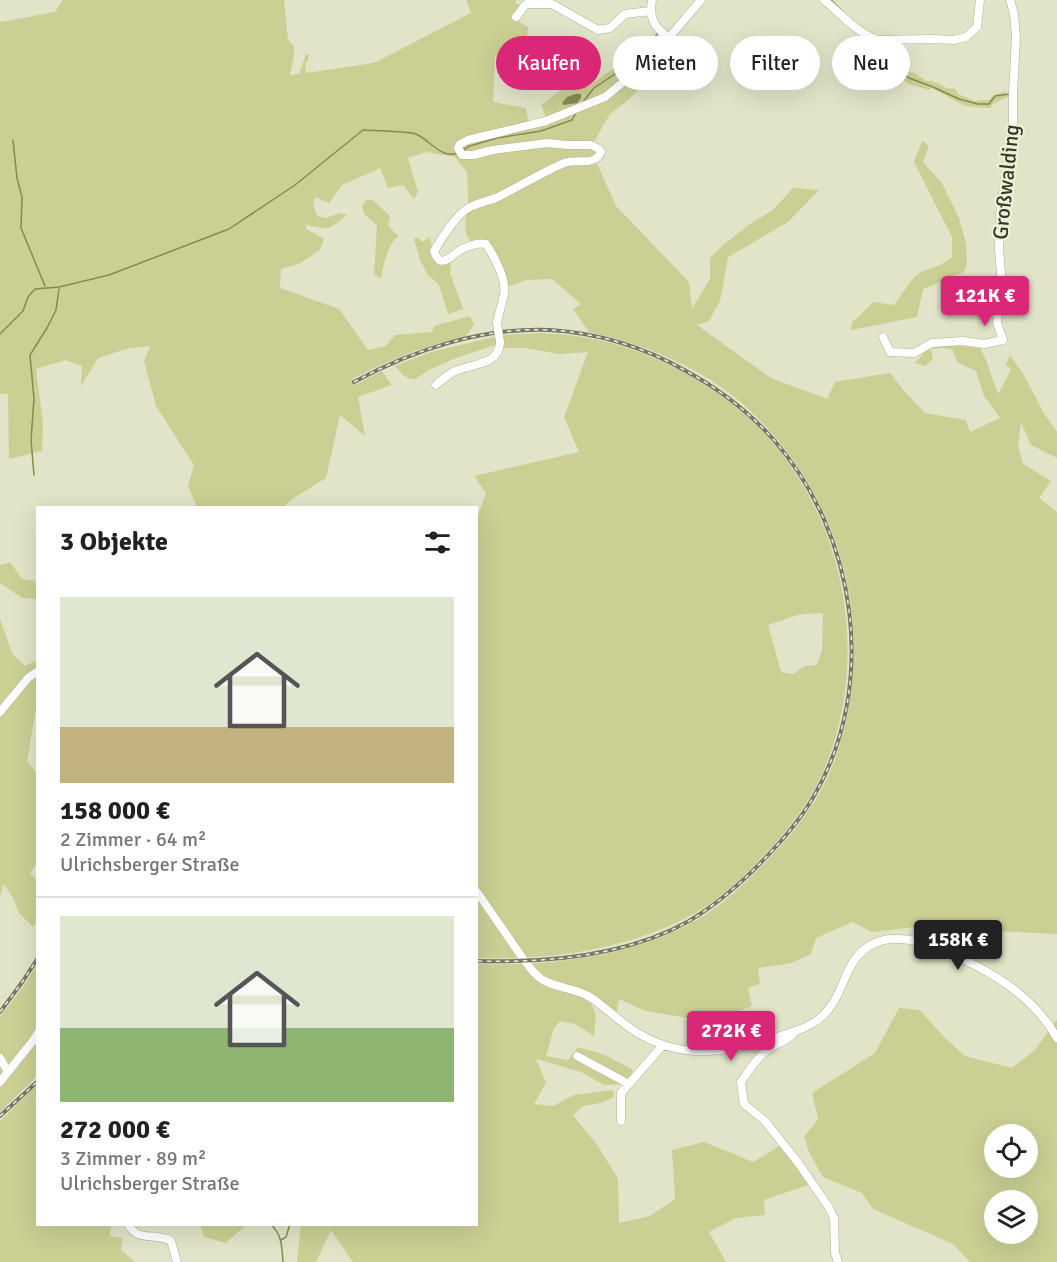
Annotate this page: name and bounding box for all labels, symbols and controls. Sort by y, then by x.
chip: Kaufen [496,36,601,90]
chip: Mieten [613,36,718,90]
chip: Filter [730,36,820,90]
chip: Neu [832,36,910,90]
street label: Großwalding [987,123,1025,241]
pin: 121K € [936,276,1034,327]
text: 121K € [955,283,1015,308]
text: 3 Objekte [60,526,168,558]
icon: filters [421,526,454,559]
icon: home [203,636,311,744]
text: 158 000 € [60,795,170,827]
text: 2 Zimmer · 64 m² [60,827,206,852]
text: Ulrichsberger Straße [60,852,240,877]
pin: 158K € [909,920,1007,971]
text: 158K € [928,927,988,952]
icon: home [203,955,311,1063]
pin: 272K € [682,1011,780,1062]
text: 272K € [701,1018,761,1043]
text: 272 000 € [60,1114,170,1146]
map controls [984,1124,1038,1244]
button: locate [984,1124,1038,1178]
text: 3 Zimmer · 89 m² [60,1146,206,1171]
text: Ulrichsberger Straße [60,1171,240,1196]
button: layers [984,1190,1038,1244]

